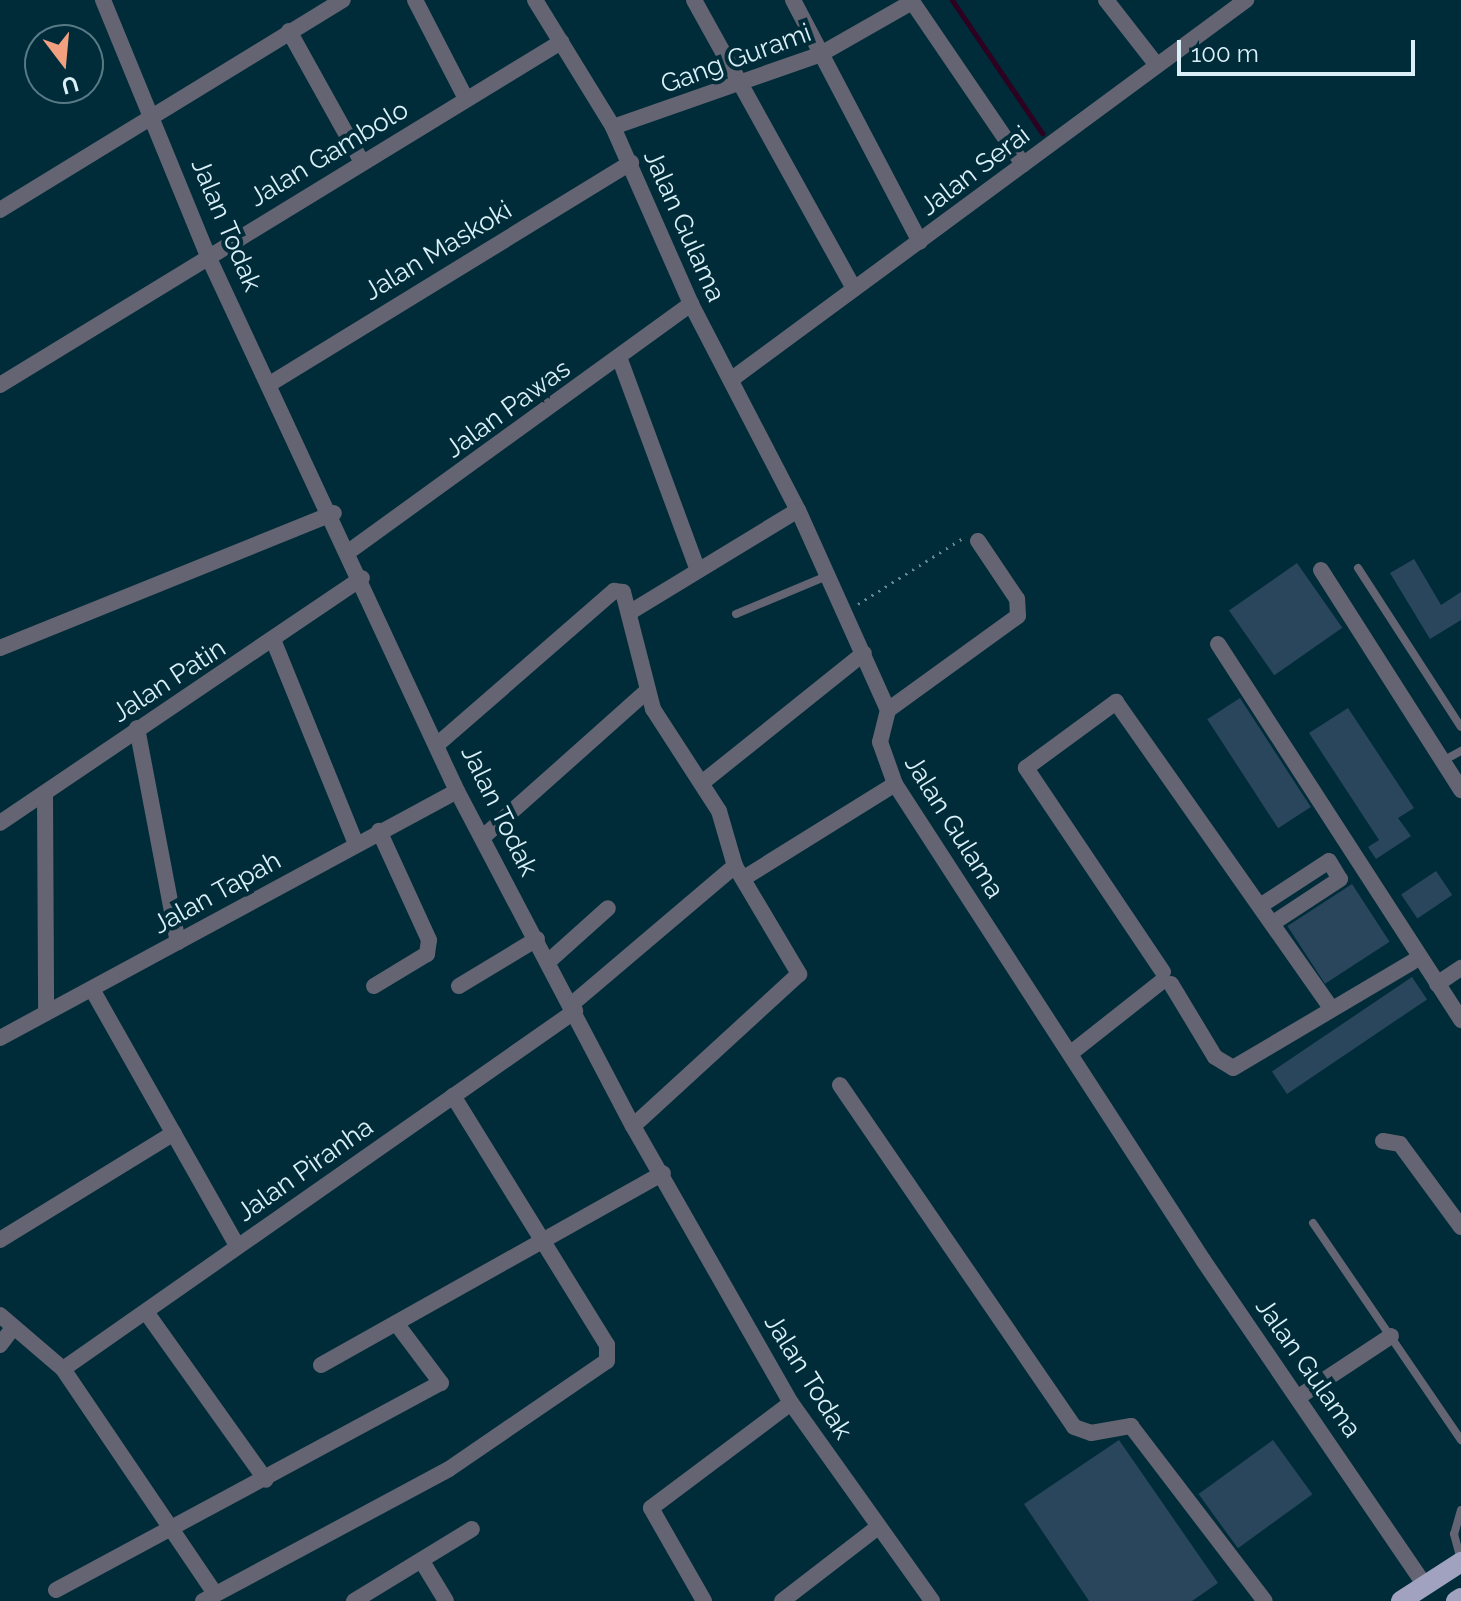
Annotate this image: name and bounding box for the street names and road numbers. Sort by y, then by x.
street label: Gang Gurami [657,17,815,101]
street label: Jalan Gambolo [244,94,414,214]
street label: Jalan Serai [914,120,1036,222]
street label: Jalan Gulama [637,145,731,307]
street label: Jalan Todak [184,154,268,296]
street label: Jalan Maskoki [358,195,518,307]
street label: Jalan Pawas [439,353,577,465]
street label: Jalan Patin [106,633,232,729]
street label: Jalan Todak [454,740,544,882]
street label: Jalan Gulama [898,750,1010,904]
street label: Jalan Tapah [147,845,287,941]
street label: Jalan Piranha [231,1112,379,1228]
street label: Jalan Gulama [1249,1292,1367,1444]
street label: Jalan Todak [757,1309,859,1445]

